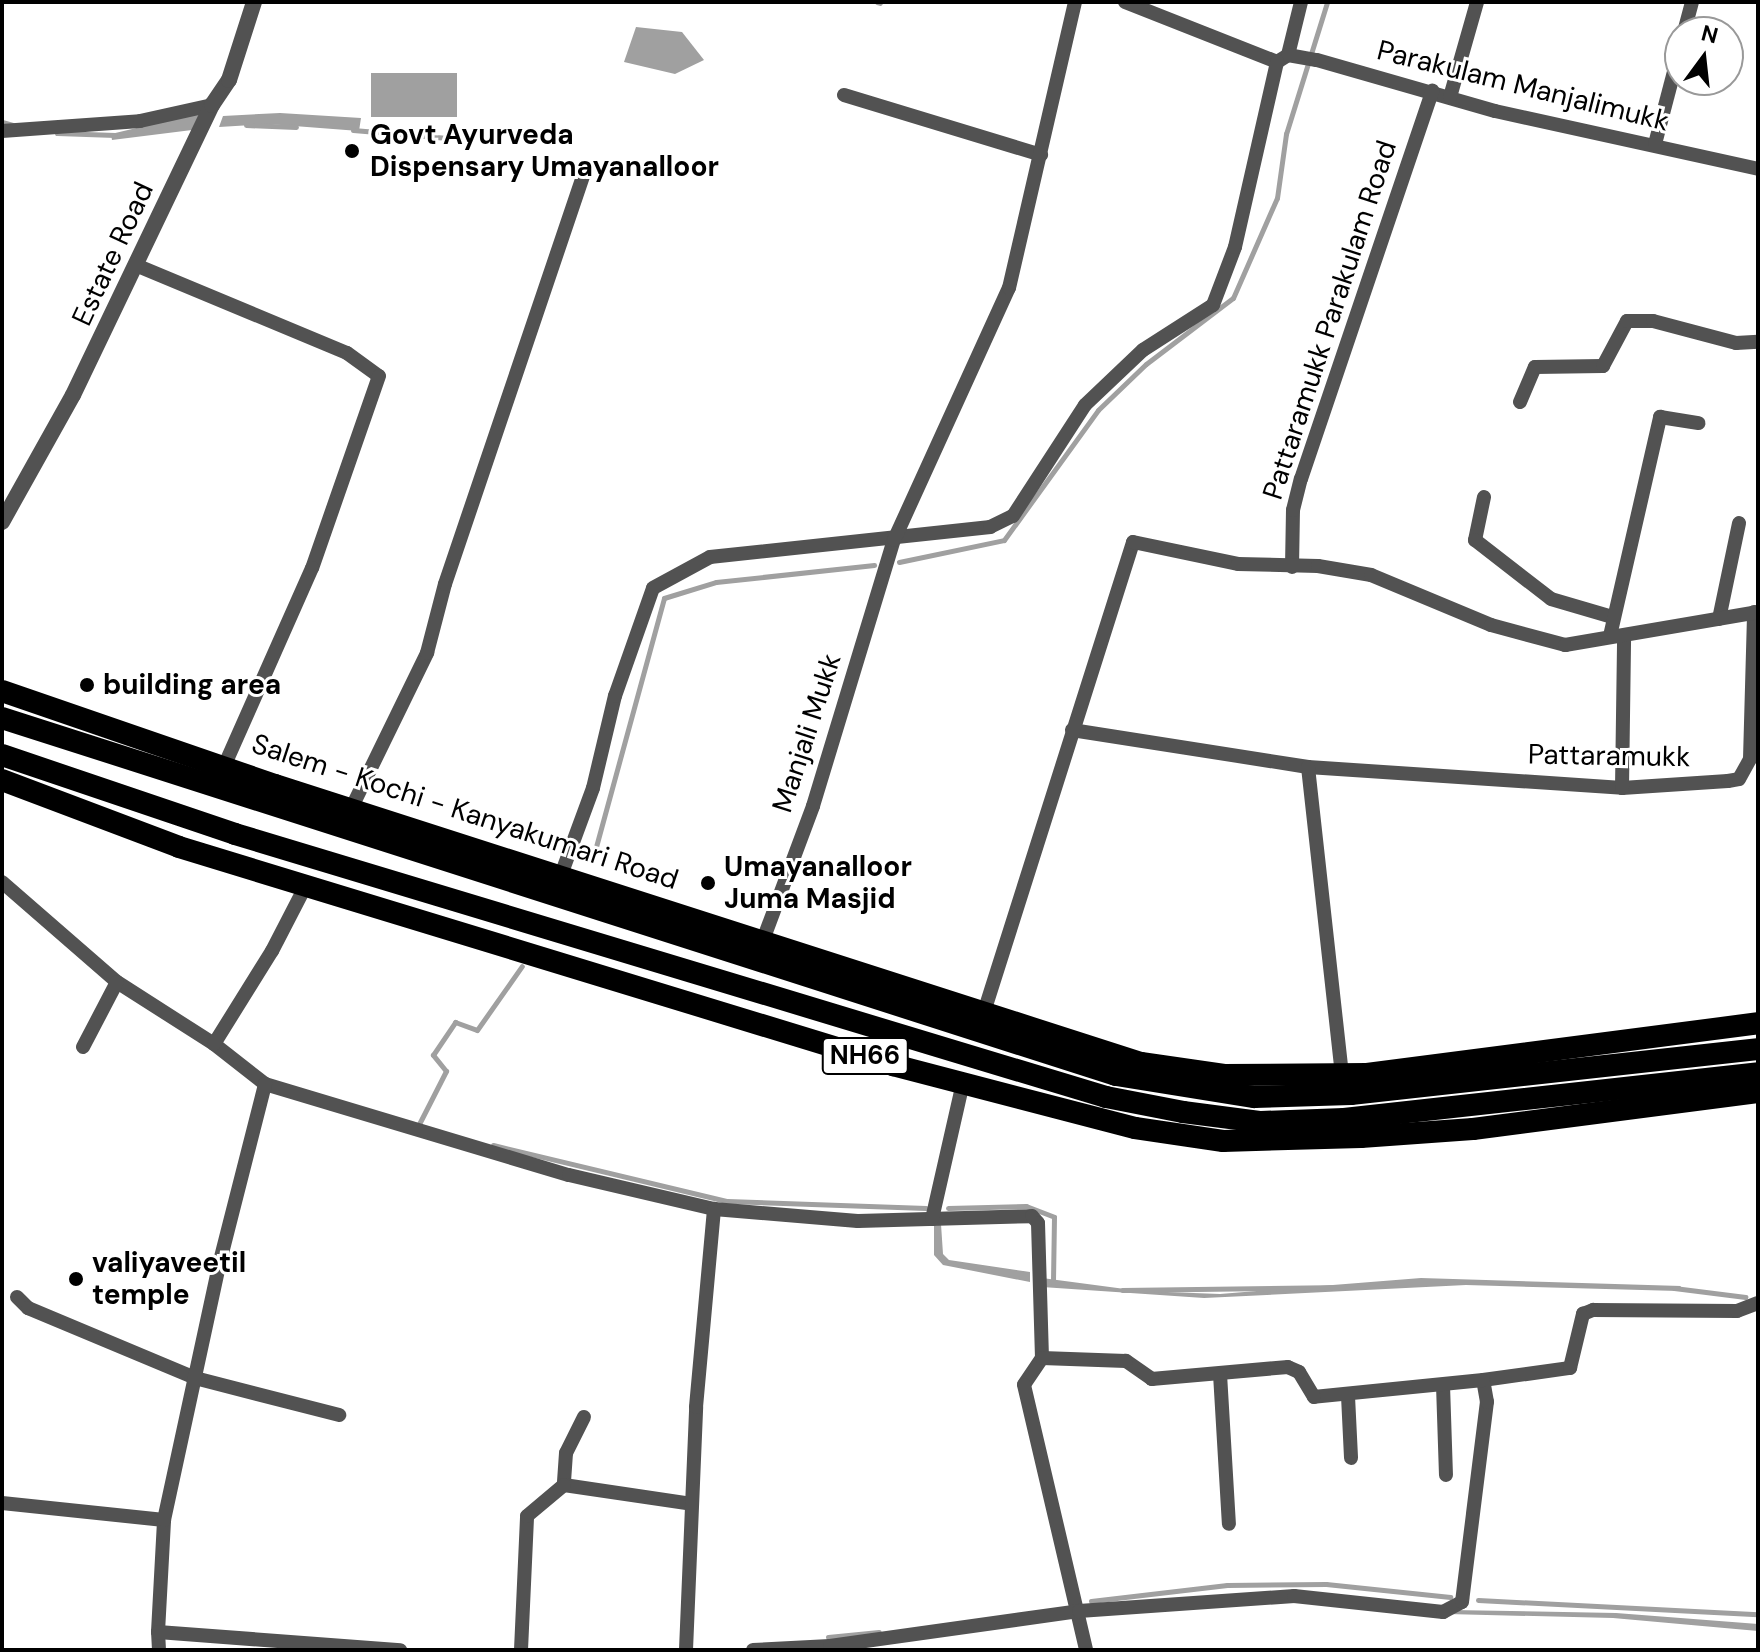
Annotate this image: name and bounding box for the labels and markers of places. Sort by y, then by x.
place label: Govt Ayurveda Dispensary Umayanalloor [370,118,719,184]
marker: Govt Ayurveda Dispensary Umayanalloor [341,140,363,162]
place label: building area [103,668,281,702]
marker: building area [78,676,96,694]
place label: Umayanalloor Juma Masjid [724,850,912,916]
marker: Umayanalloor Juma Masjid [699,874,717,892]
place label: valiyaveetil temple [92,1246,246,1312]
marker: valiyaveetil temple [67,1270,85,1288]

